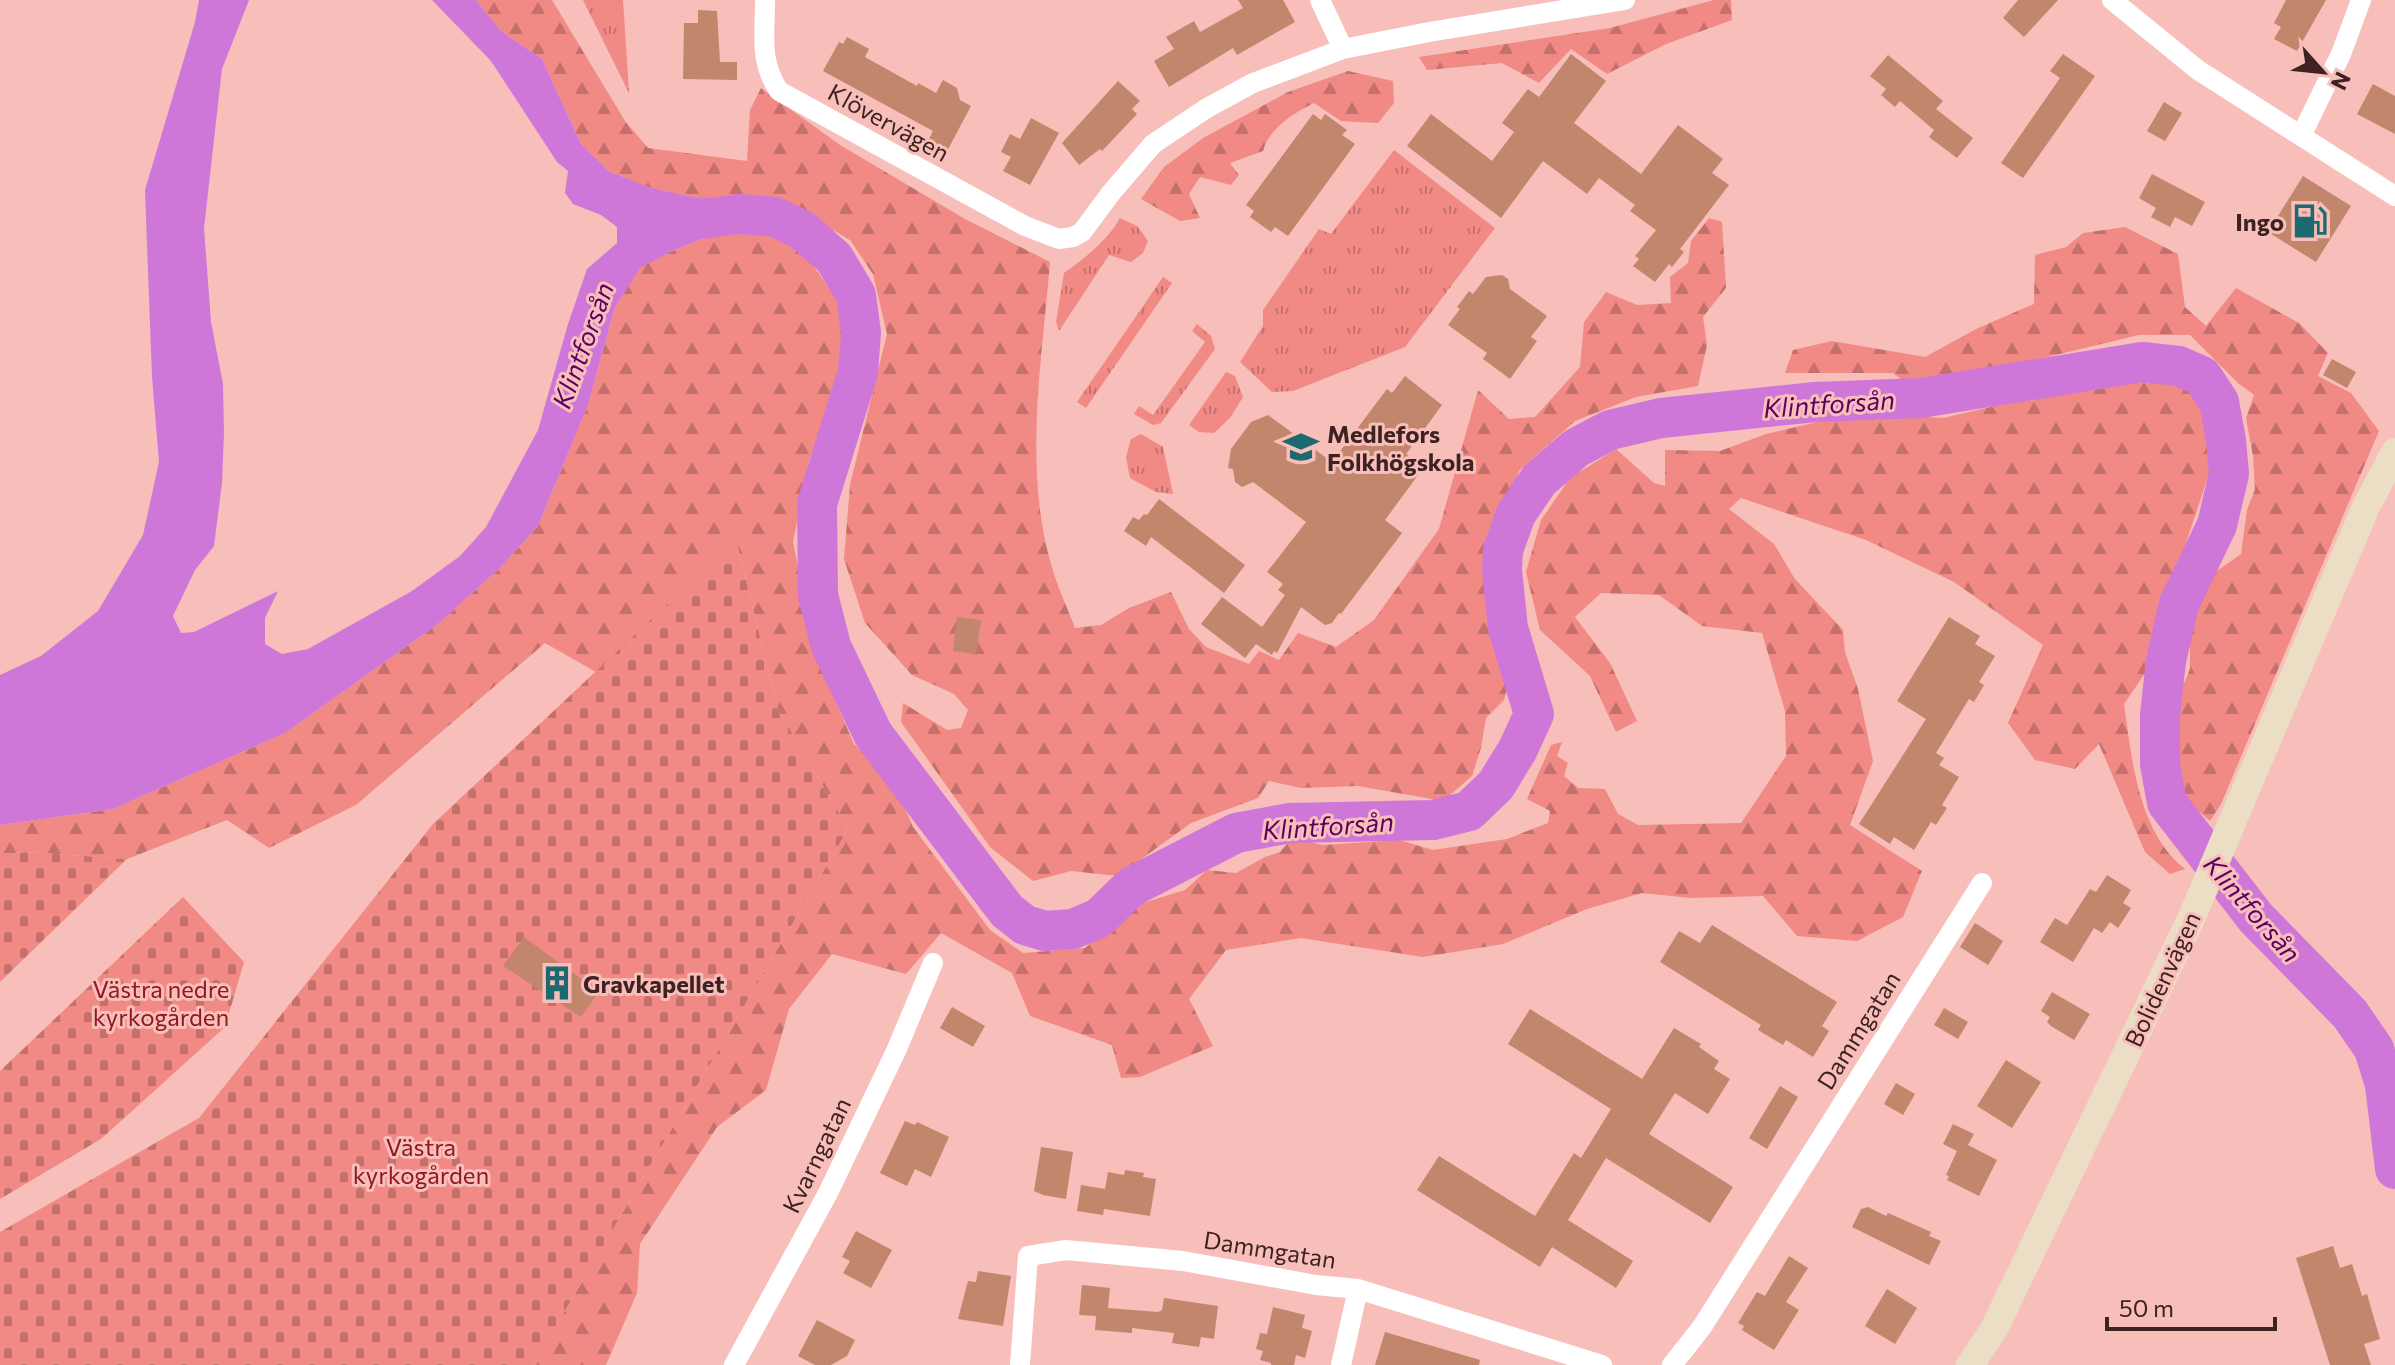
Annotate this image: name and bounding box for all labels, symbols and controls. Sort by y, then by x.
north arrow [2283,32,2363,112]
text: N [2325,68,2357,95]
street label: Klövervägen [823,77,955,167]
fuel station icon: Ingo [2291,202,2329,240]
place label: Ingo [2235,207,2284,236]
water label: Klintforsån [545,278,619,412]
water label: Klintforsån [1762,383,1896,423]
place label: Medlefors Folkhögskola [1327,419,1475,476]
school or university icon: Medlefors Folkhögskola [1282,428,1320,466]
water label: Klintforsån [1261,805,1395,845]
water label: Klintforsån [2198,848,2308,968]
street label: Bolidenvägen [2118,907,2206,1051]
building icon: Gravkapellet [538,964,576,1002]
street label: Dammgatan [1810,966,1906,1094]
place label: Gravkapellet [583,969,725,998]
park label: Västra nedre kyrkogården [92,974,230,1031]
street label: Kvarngatan [776,1093,856,1217]
park label: Västra kyrkogården [353,1132,489,1189]
street label: Dammgatan [1202,1224,1338,1274]
scale bar [2107,1281,2275,1331]
text: 50 m [2119,1293,2174,1322]

